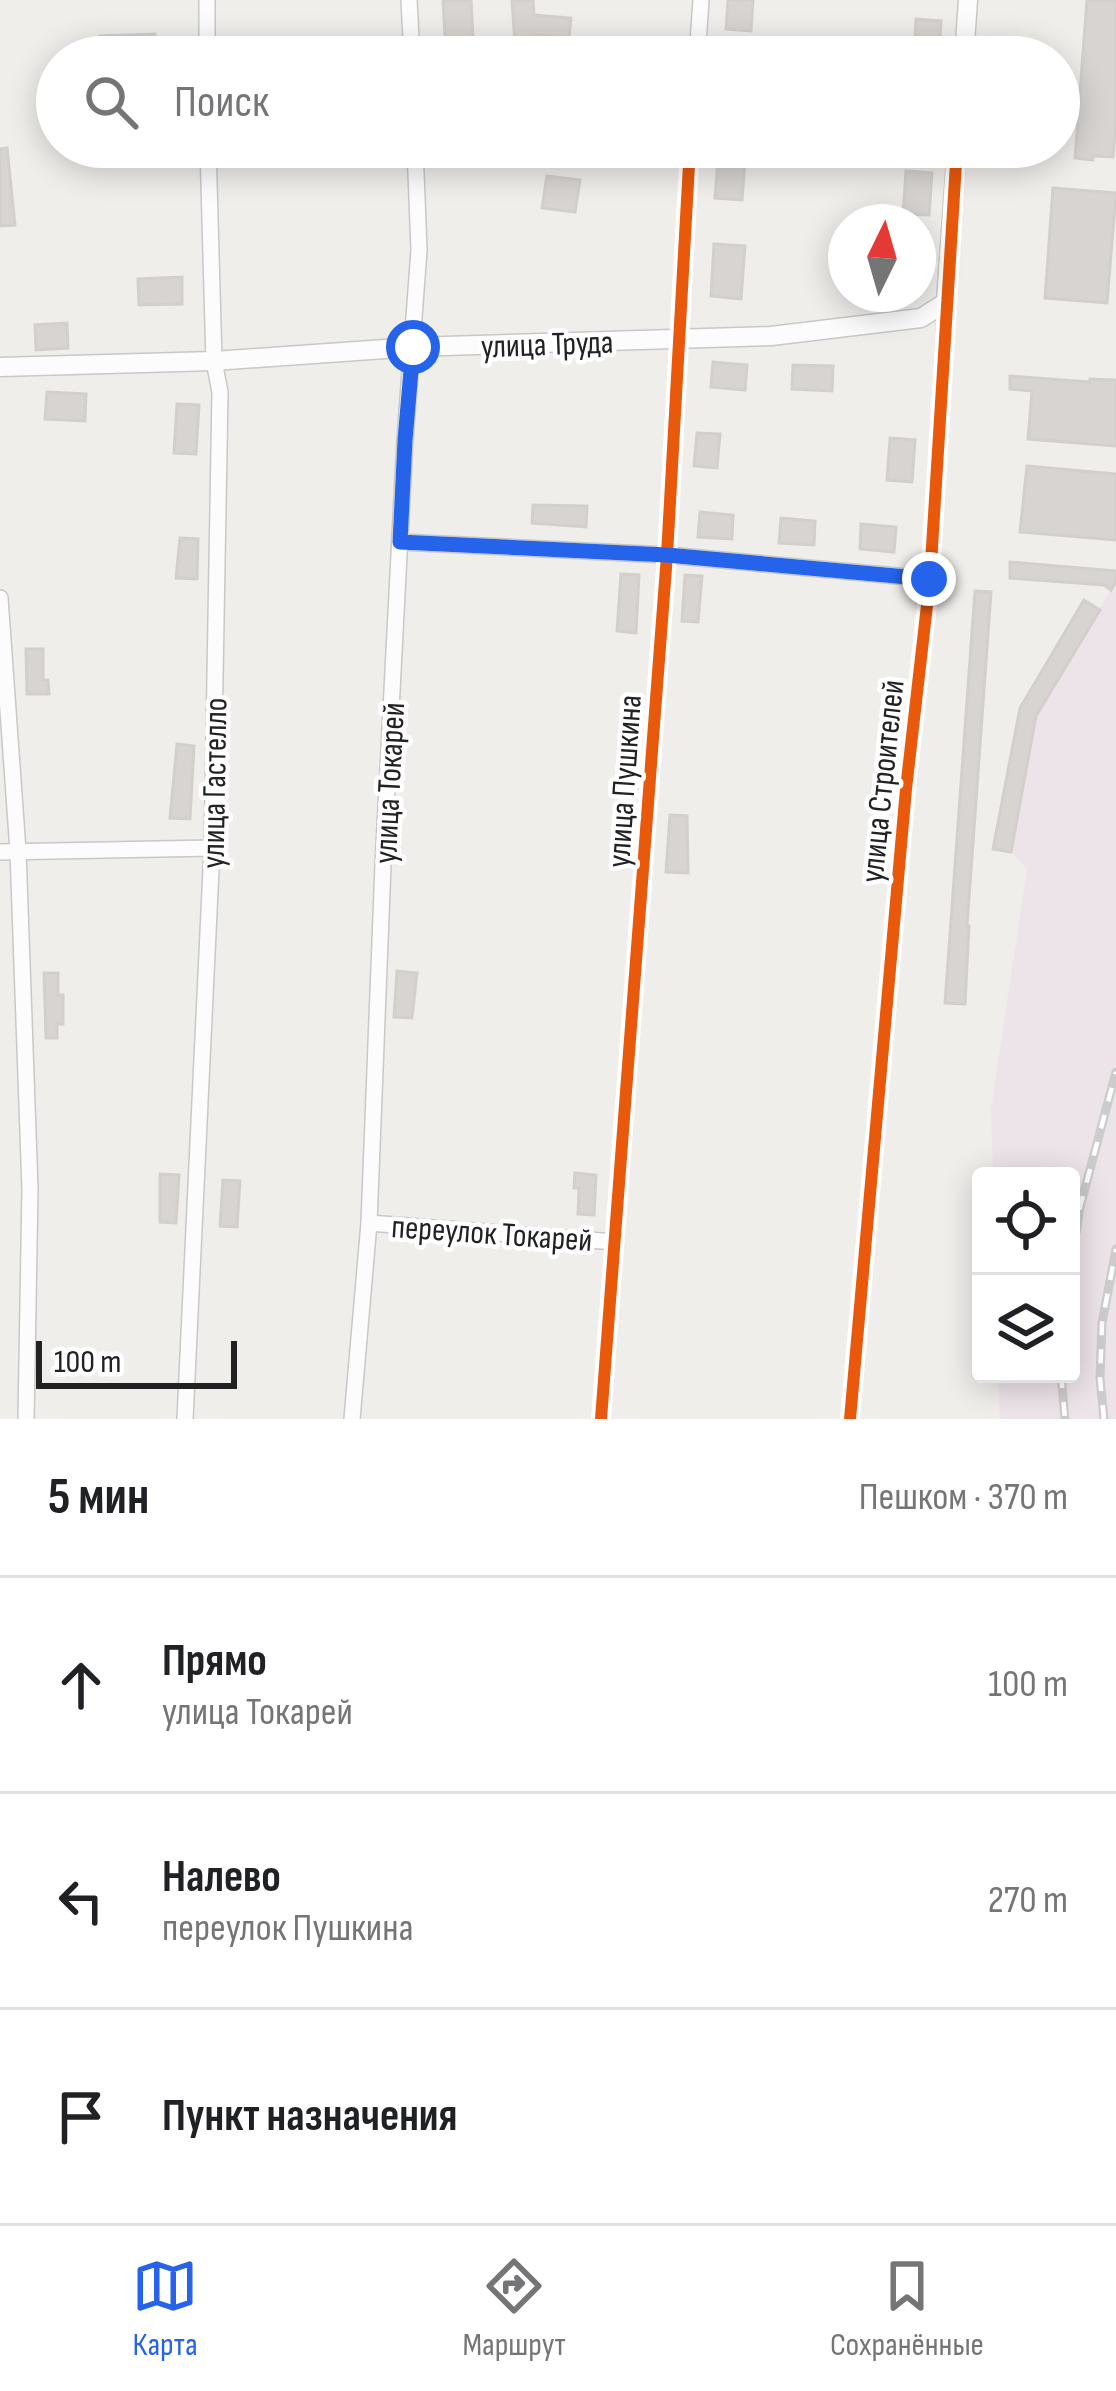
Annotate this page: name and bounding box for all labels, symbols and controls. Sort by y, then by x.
search box [36,36,1080,168]
icon: search [78,69,144,135]
text: Поиск [174,75,269,130]
north arrow [828,204,936,312]
route start [386,320,440,374]
street label: улица Труда [480,323,614,367]
route end [902,552,956,606]
street label: улица Строителей [852,678,914,885]
street label: улица Пушкина [599,693,651,869]
street label: улица Гастелло [194,697,236,869]
street label: улица Токарей [366,701,414,865]
map controls [972,1167,1080,1383]
button: locate [972,1167,1080,1275]
street label: переулок Токарей [390,1207,594,1261]
button: layers [972,1275,1080,1383]
scale bar [36,1335,237,1388]
text: 100 m [54,1342,121,1382]
text: 5 мин [48,1467,149,1528]
text: Пешком · 370 m [859,1474,1068,1521]
text: Прямо [162,1634,267,1689]
icon: ahead [48,1652,114,1718]
text: 100 m [988,1661,1068,1708]
text: улица Токарей [162,1689,353,1736]
text: Налево [162,1850,281,1905]
icon: left [48,1868,114,1934]
text: 270 m [988,1877,1068,1924]
text: переулок Пушкина [162,1905,413,1952]
icon: arrive [48,2084,114,2150]
text: Пункт назначения [162,2089,457,2144]
tab: Карта [132,2253,198,2365]
tab: Маршрут [462,2253,566,2365]
tab: Сохранённые [830,2253,984,2365]

